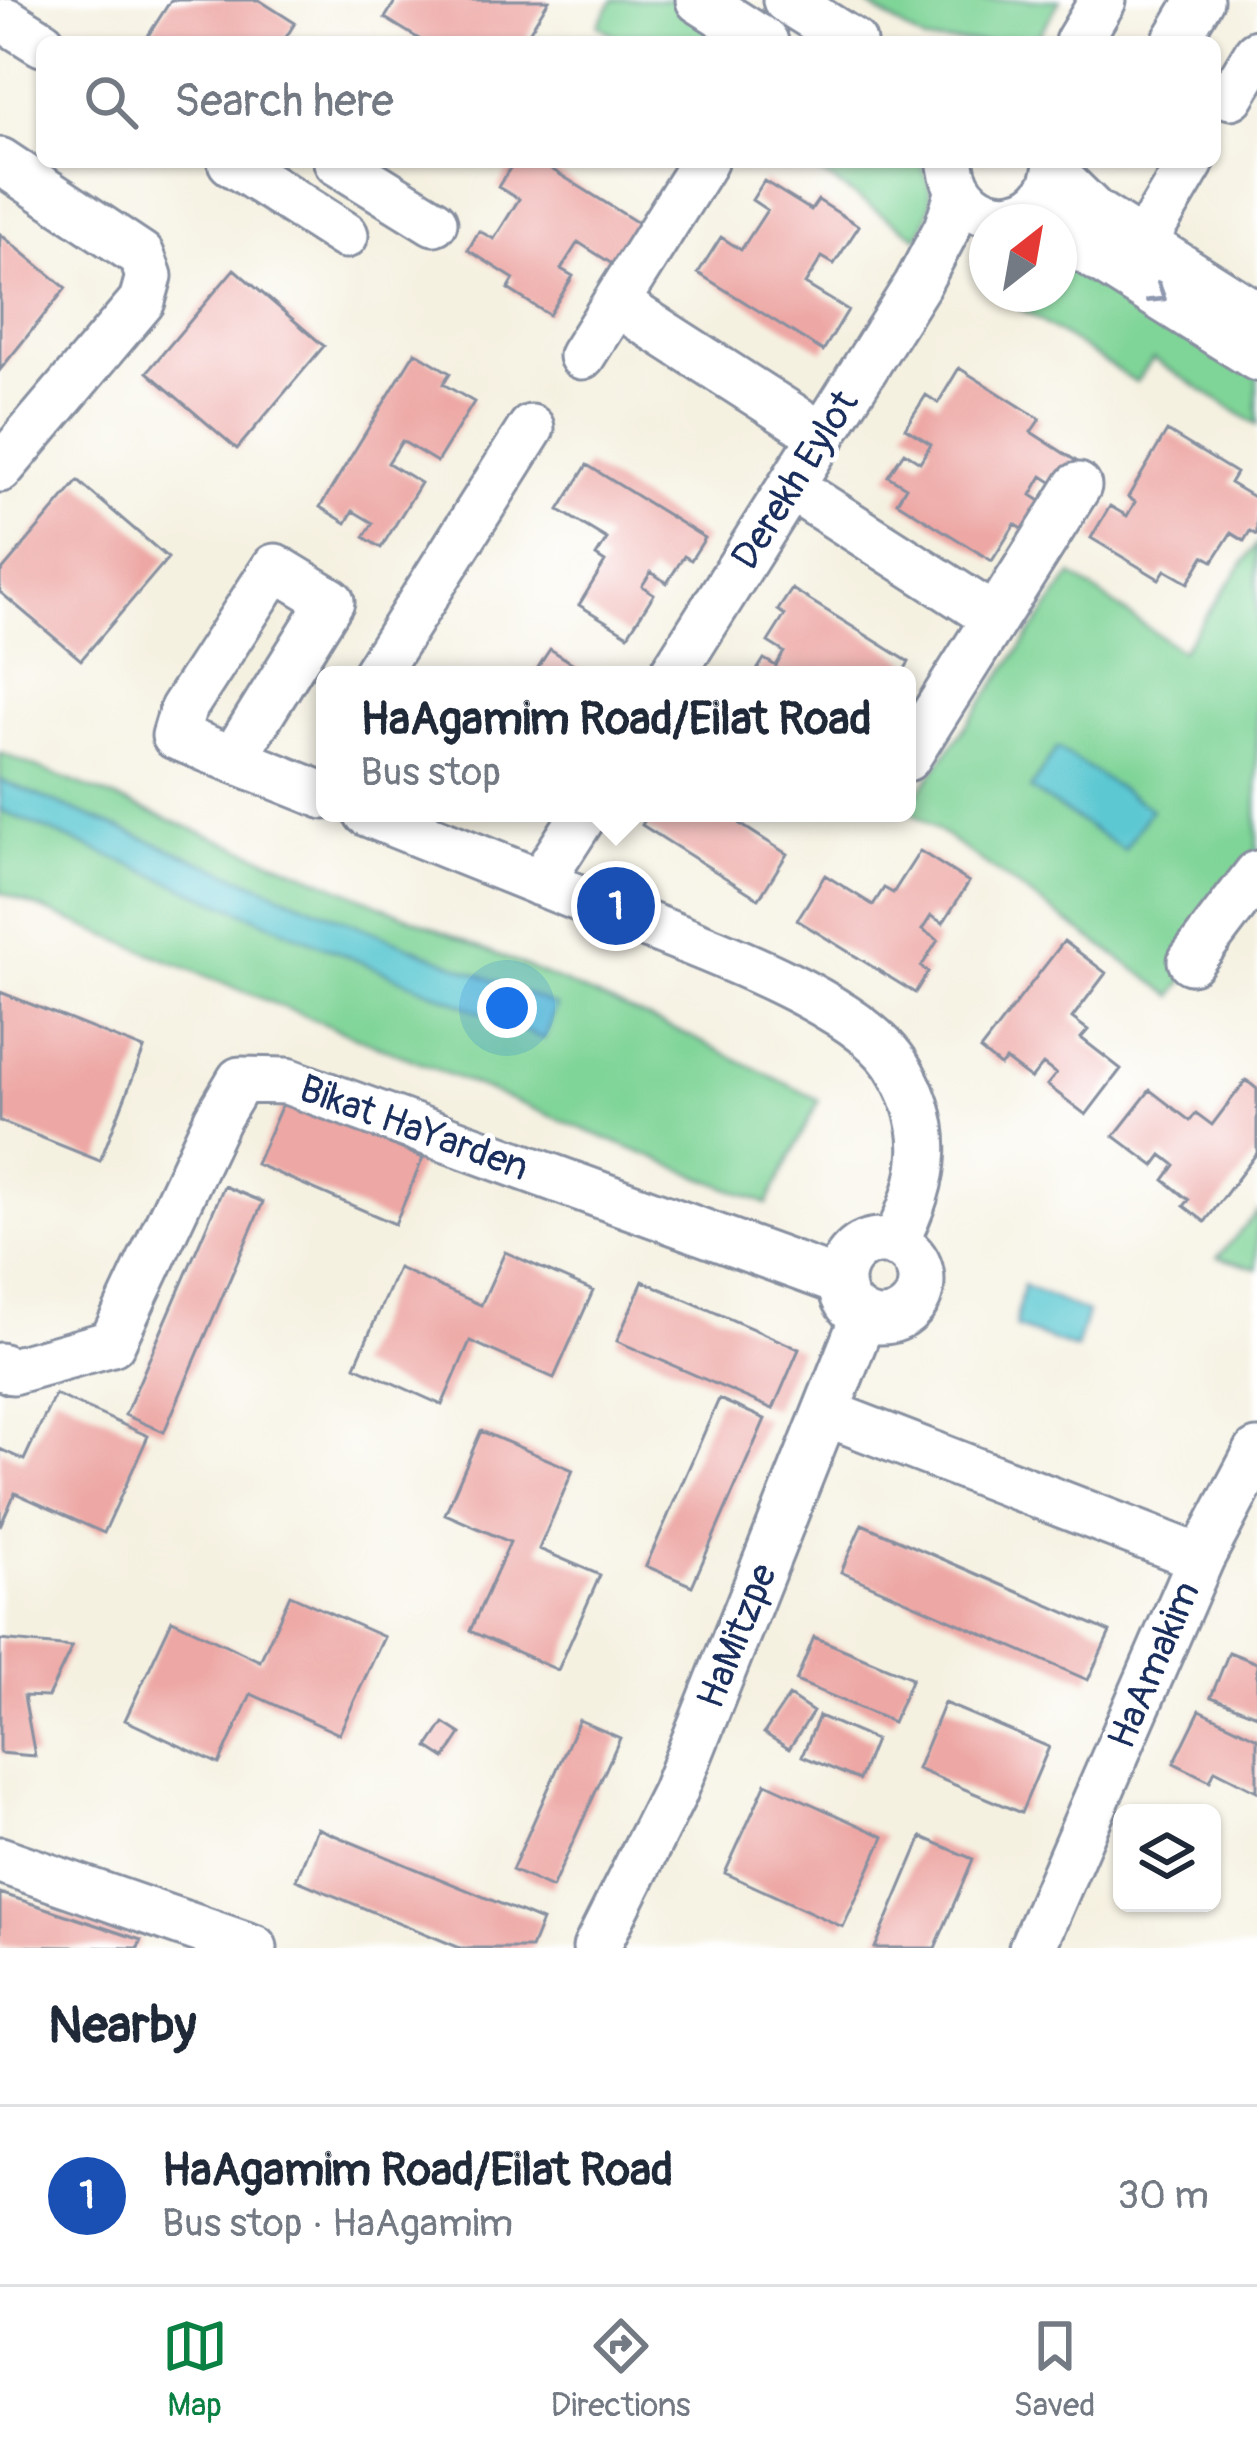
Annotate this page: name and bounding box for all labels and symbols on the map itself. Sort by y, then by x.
north arrow [969,204,1077,312]
one-way arrow [1145,281,1167,303]
street label: Derekh Eylot [721,381,869,579]
pin: 1 [577,861,655,951]
your location [477,978,537,1038]
street label: Bikat HaYarden [293,1064,535,1192]
street label: HaMitzpe [686,1557,788,1715]
street label: HaAmakim [1097,1574,1211,1756]

